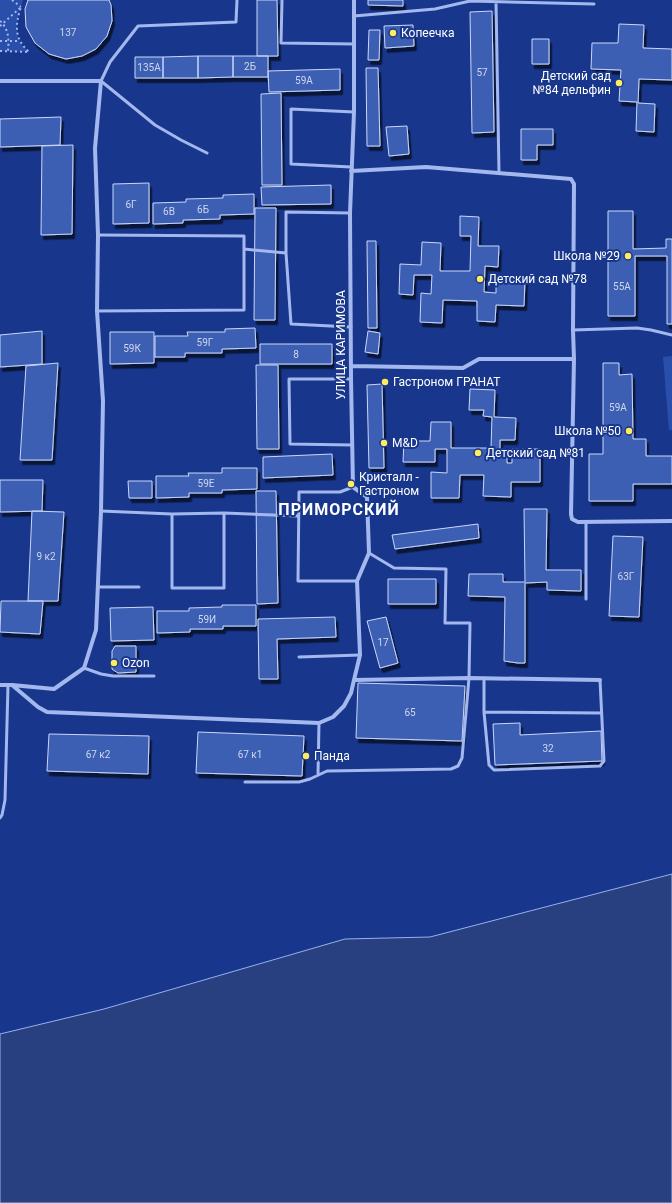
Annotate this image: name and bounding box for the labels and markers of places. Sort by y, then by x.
place label: Копеечка [401,26,455,40]
marker: Копеечка [388,28,398,38]
place label: Детский сад №84 дельфин [533,69,611,97]
marker: Детский сад №84 дельфин [614,78,624,88]
place label: Школа №29 [553,249,620,263]
marker: Школа №29 [623,251,633,261]
place label: Детский сад №78 [488,272,587,286]
marker: Детский сад №78 [475,274,485,284]
place label: Гастроном ГРАНАТ [393,375,500,389]
marker: Гастроном ГРАНАТ [380,377,390,387]
place label: Школа №50 [554,424,621,438]
marker: Школа №50 [624,426,634,436]
place label: M&D [392,436,418,450]
marker: M&D [379,438,389,448]
place label: Детский сад №81 [486,446,585,460]
marker: Детский сад №81 [473,448,483,458]
place label: Кристалл - Гастроном [359,470,420,498]
marker: Кристалл - Гастроном [346,479,356,489]
place label: Ozon [122,656,150,670]
marker: Ozon [109,658,119,668]
place label: Панда [314,749,350,763]
marker: Панда [301,751,311,761]

